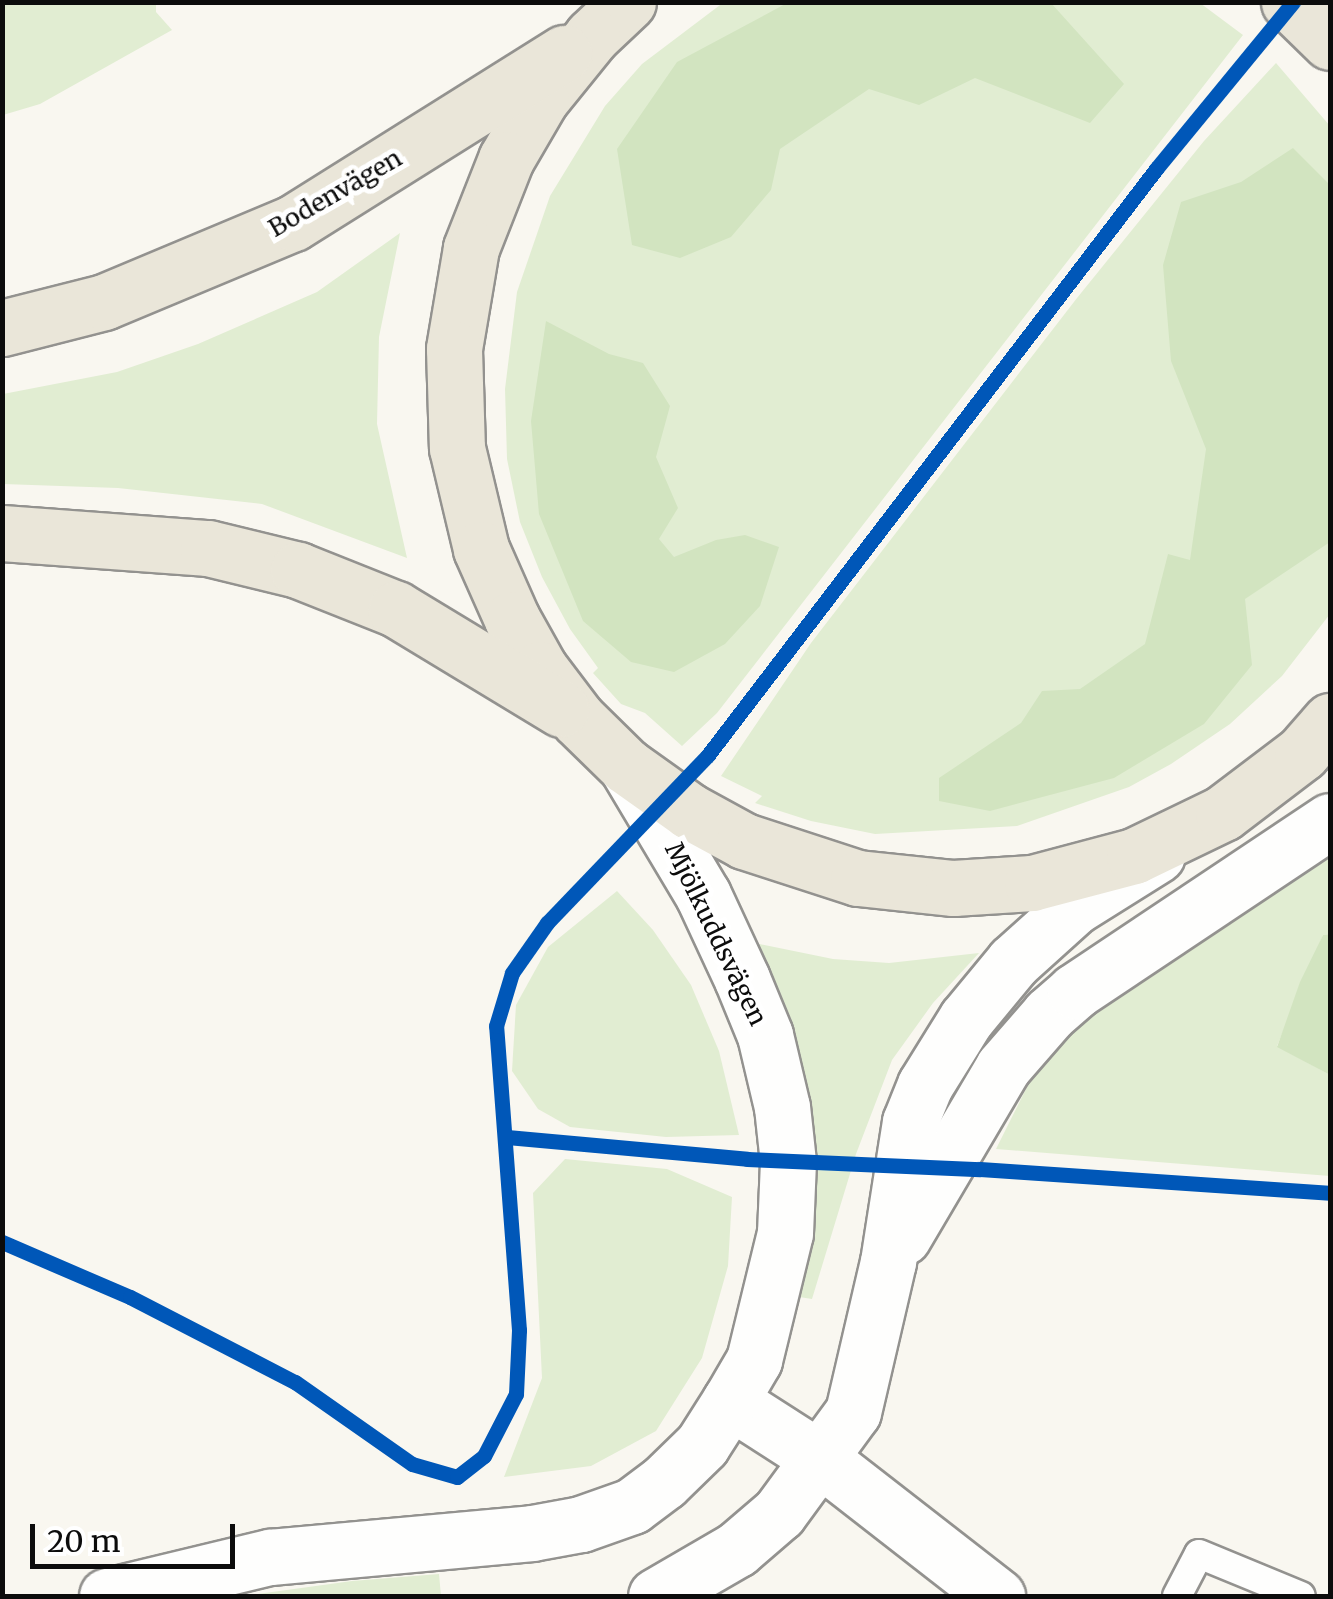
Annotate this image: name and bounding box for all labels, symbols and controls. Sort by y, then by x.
street label: Bodenvägen [263,143,407,243]
street label: Mjölkuddsvägen [659,838,773,1030]
scale bar [35,1504,240,1566]
text: 20 m [47,1522,120,1560]

